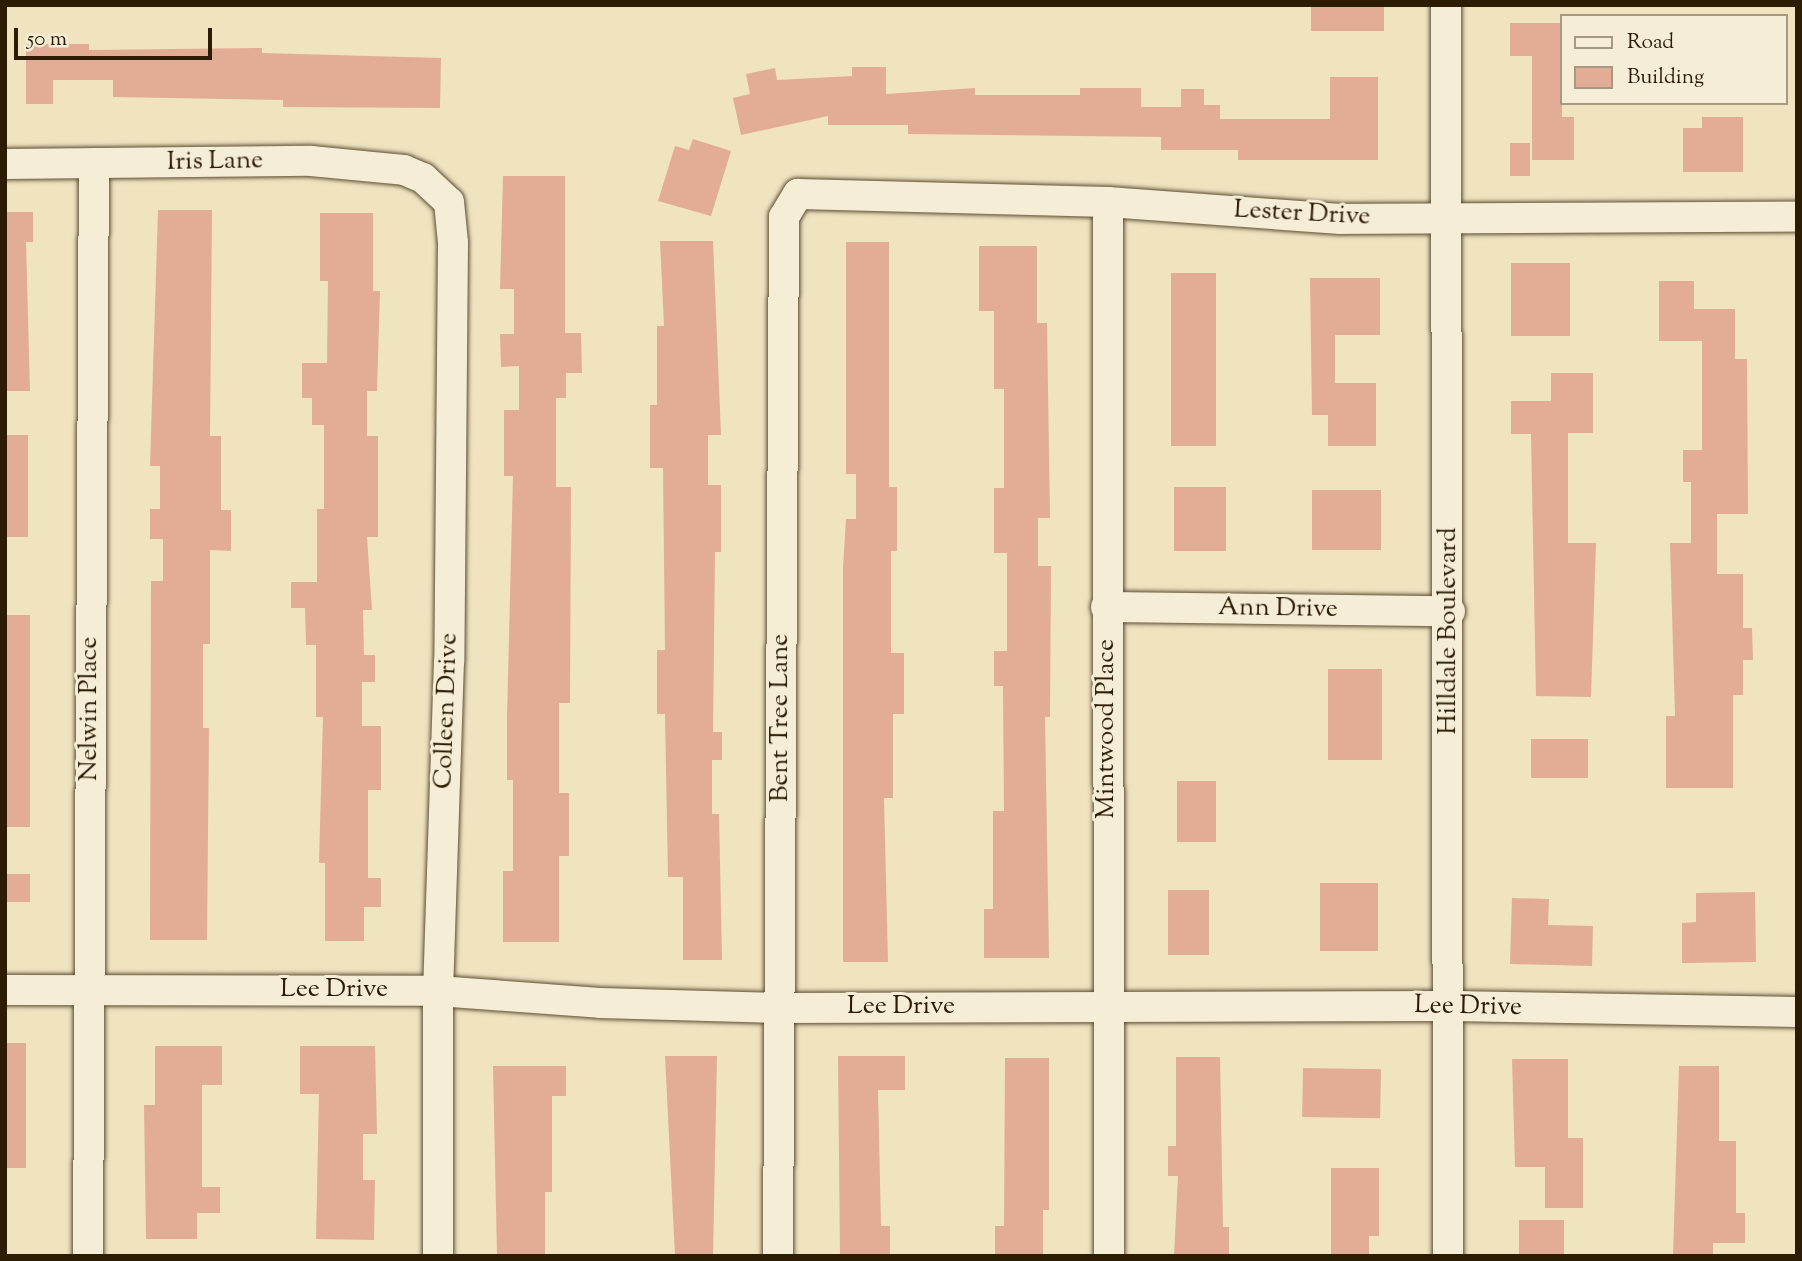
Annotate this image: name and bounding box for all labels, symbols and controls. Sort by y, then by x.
scale bar [18,14,215,58]
legend [1560,14,1788,105]
text: 50 m [27,25,67,55]
text: Road [1627,28,1674,58]
text: Building [1627,63,1704,93]
street label: Iris Lane [167,146,263,178]
street label: Lester Drive [1233,195,1371,233]
street label: Hilldale Boulevard [1433,527,1465,735]
street label: Ann Drive [1218,592,1338,626]
street label: Colleen Drive [429,632,465,790]
street label: Bent Tree Lane [765,634,797,802]
street label: Nelwin Place [74,637,106,781]
street label: Mintwood Place [1091,639,1123,819]
street label: Lee Drive [280,974,388,1006]
street label: Lee Drive [1414,990,1522,1024]
street label: Lee Drive [847,991,955,1023]

